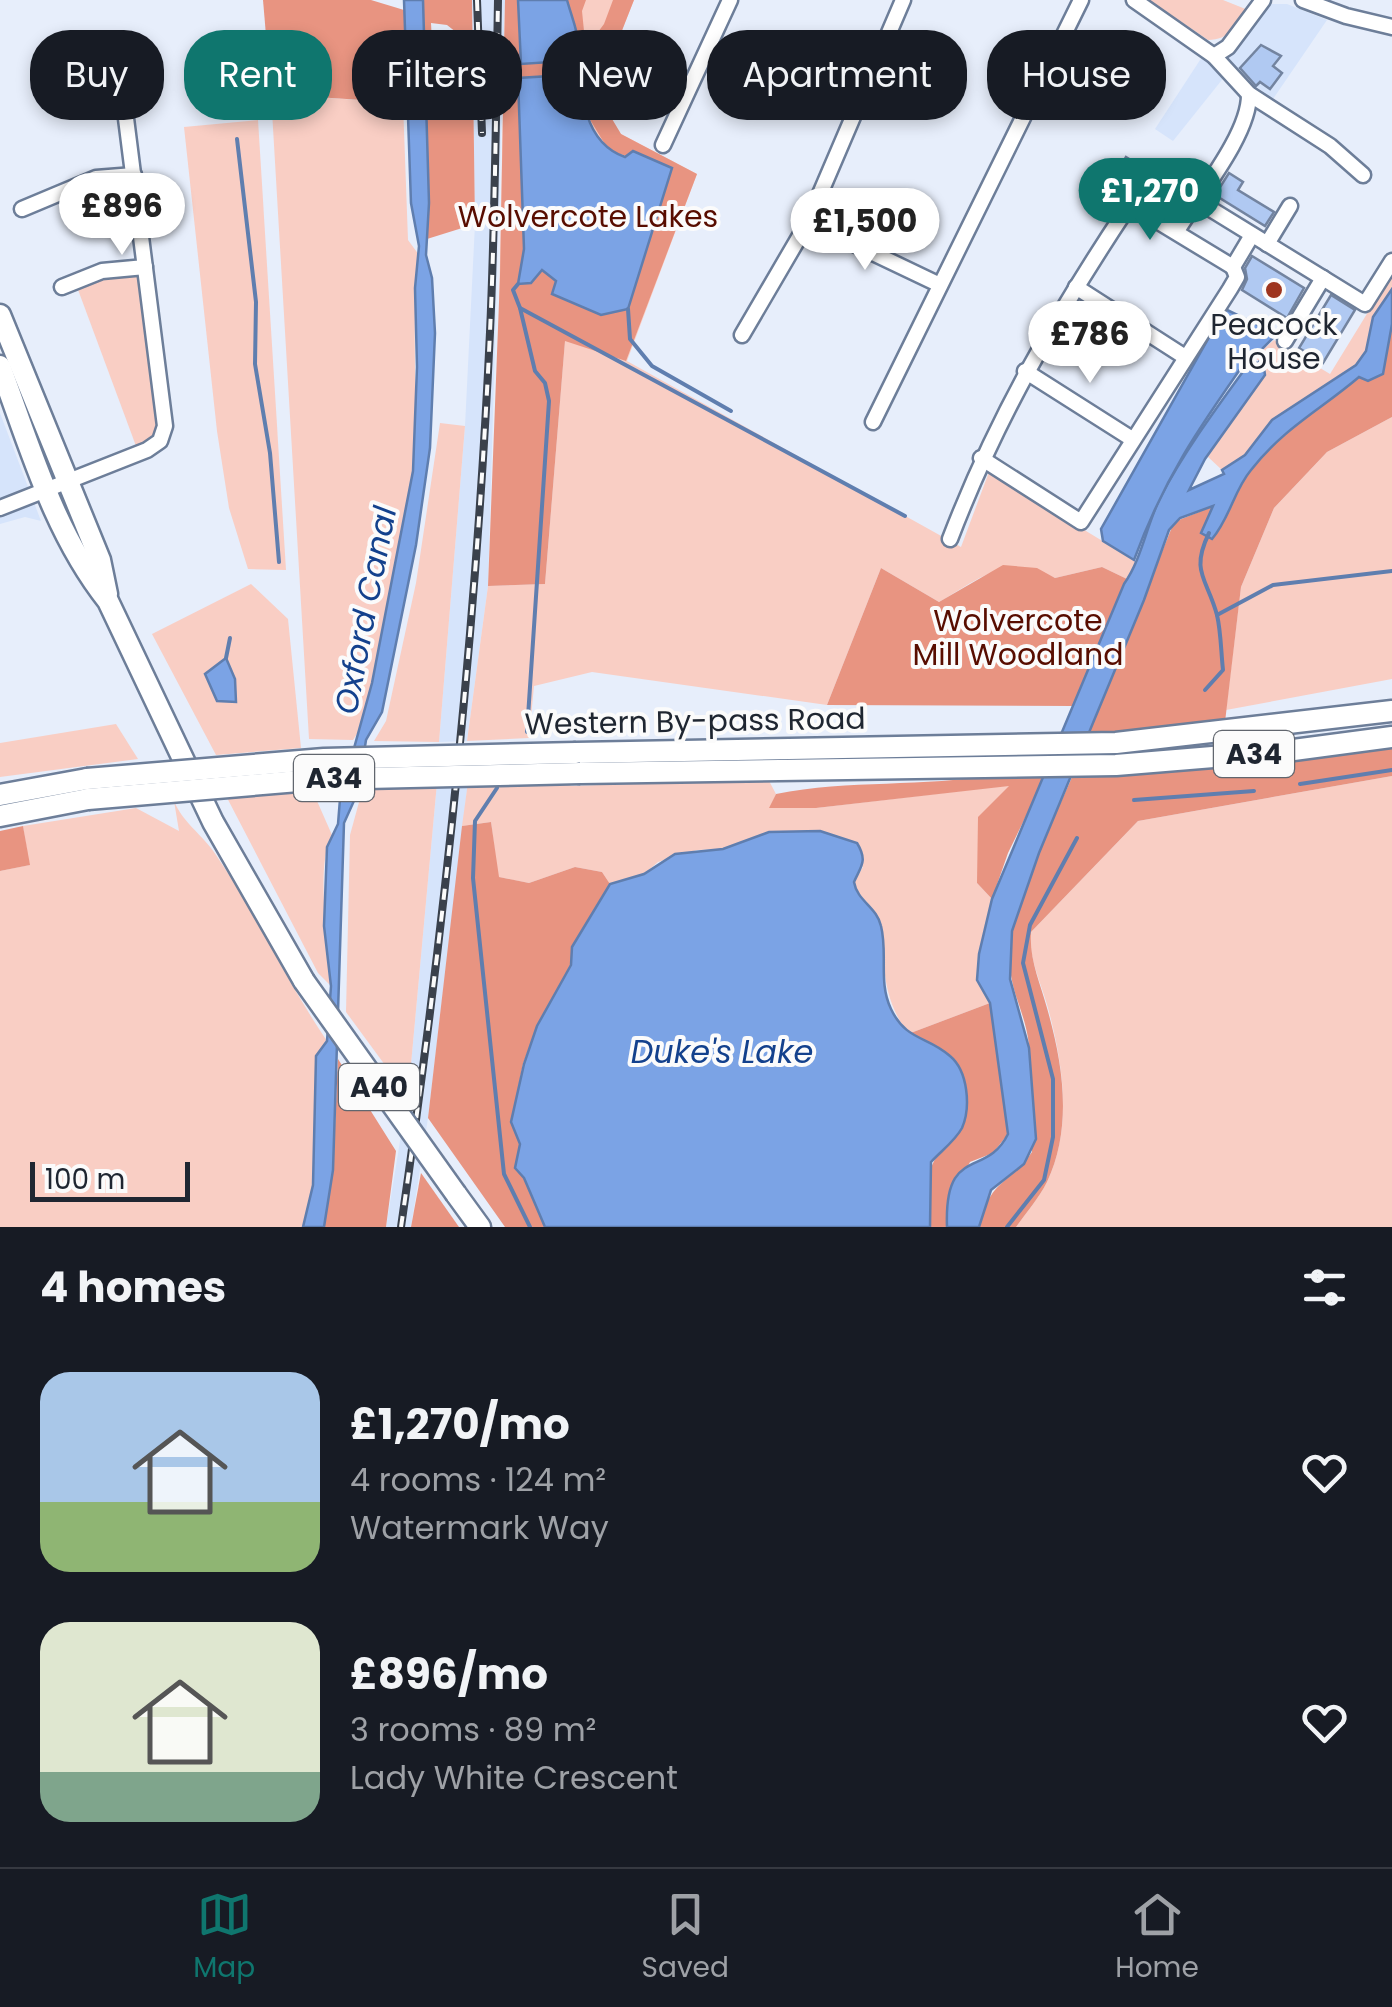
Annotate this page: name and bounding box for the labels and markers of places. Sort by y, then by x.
pin: £1,270 [1069,158,1231,243]
pin: £896 [63,173,181,258]
pin: £1,500 [784,188,946,273]
marker: Peacock House [1263,279,1285,301]
pin: £786 [1031,301,1149,386]
place label: Peacock House [1210,303,1338,380]

